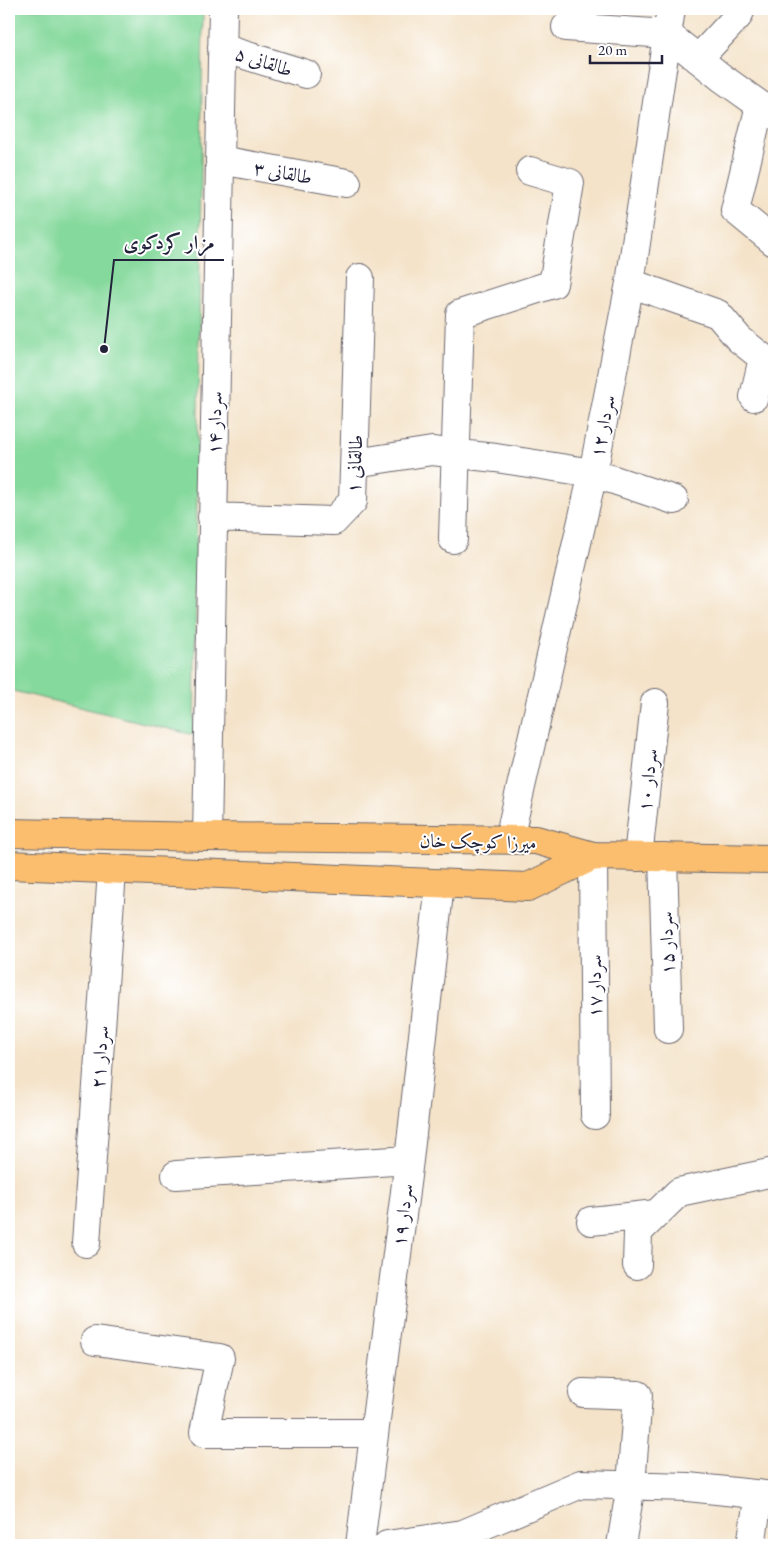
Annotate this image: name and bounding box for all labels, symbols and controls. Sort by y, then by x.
scale bar [590,32,663,64]
street label: طالقانی ۵ [232,40,296,82]
text: 20 m [598,40,627,59]
street label: طالقانی ۳ [252,155,314,190]
callout: مزار کردکوی [114,225,224,260]
text: مزار کردکوی [124,229,214,257]
street label: سردار ۱۴ [201,391,228,455]
street label: سردار ۱۲ [584,393,621,460]
street label: طالقانی ۱ [340,434,369,494]
street label: سردار ۱۰ [632,747,663,813]
street label: میرزا کوچک خان [419,828,537,855]
street label: سردار ۱۵ [653,911,680,975]
street label: سردار ۱۷ [582,954,607,1018]
street label: سردار ۲۱ [85,1025,114,1090]
street label: سردار ۱۹ [386,1182,419,1248]

